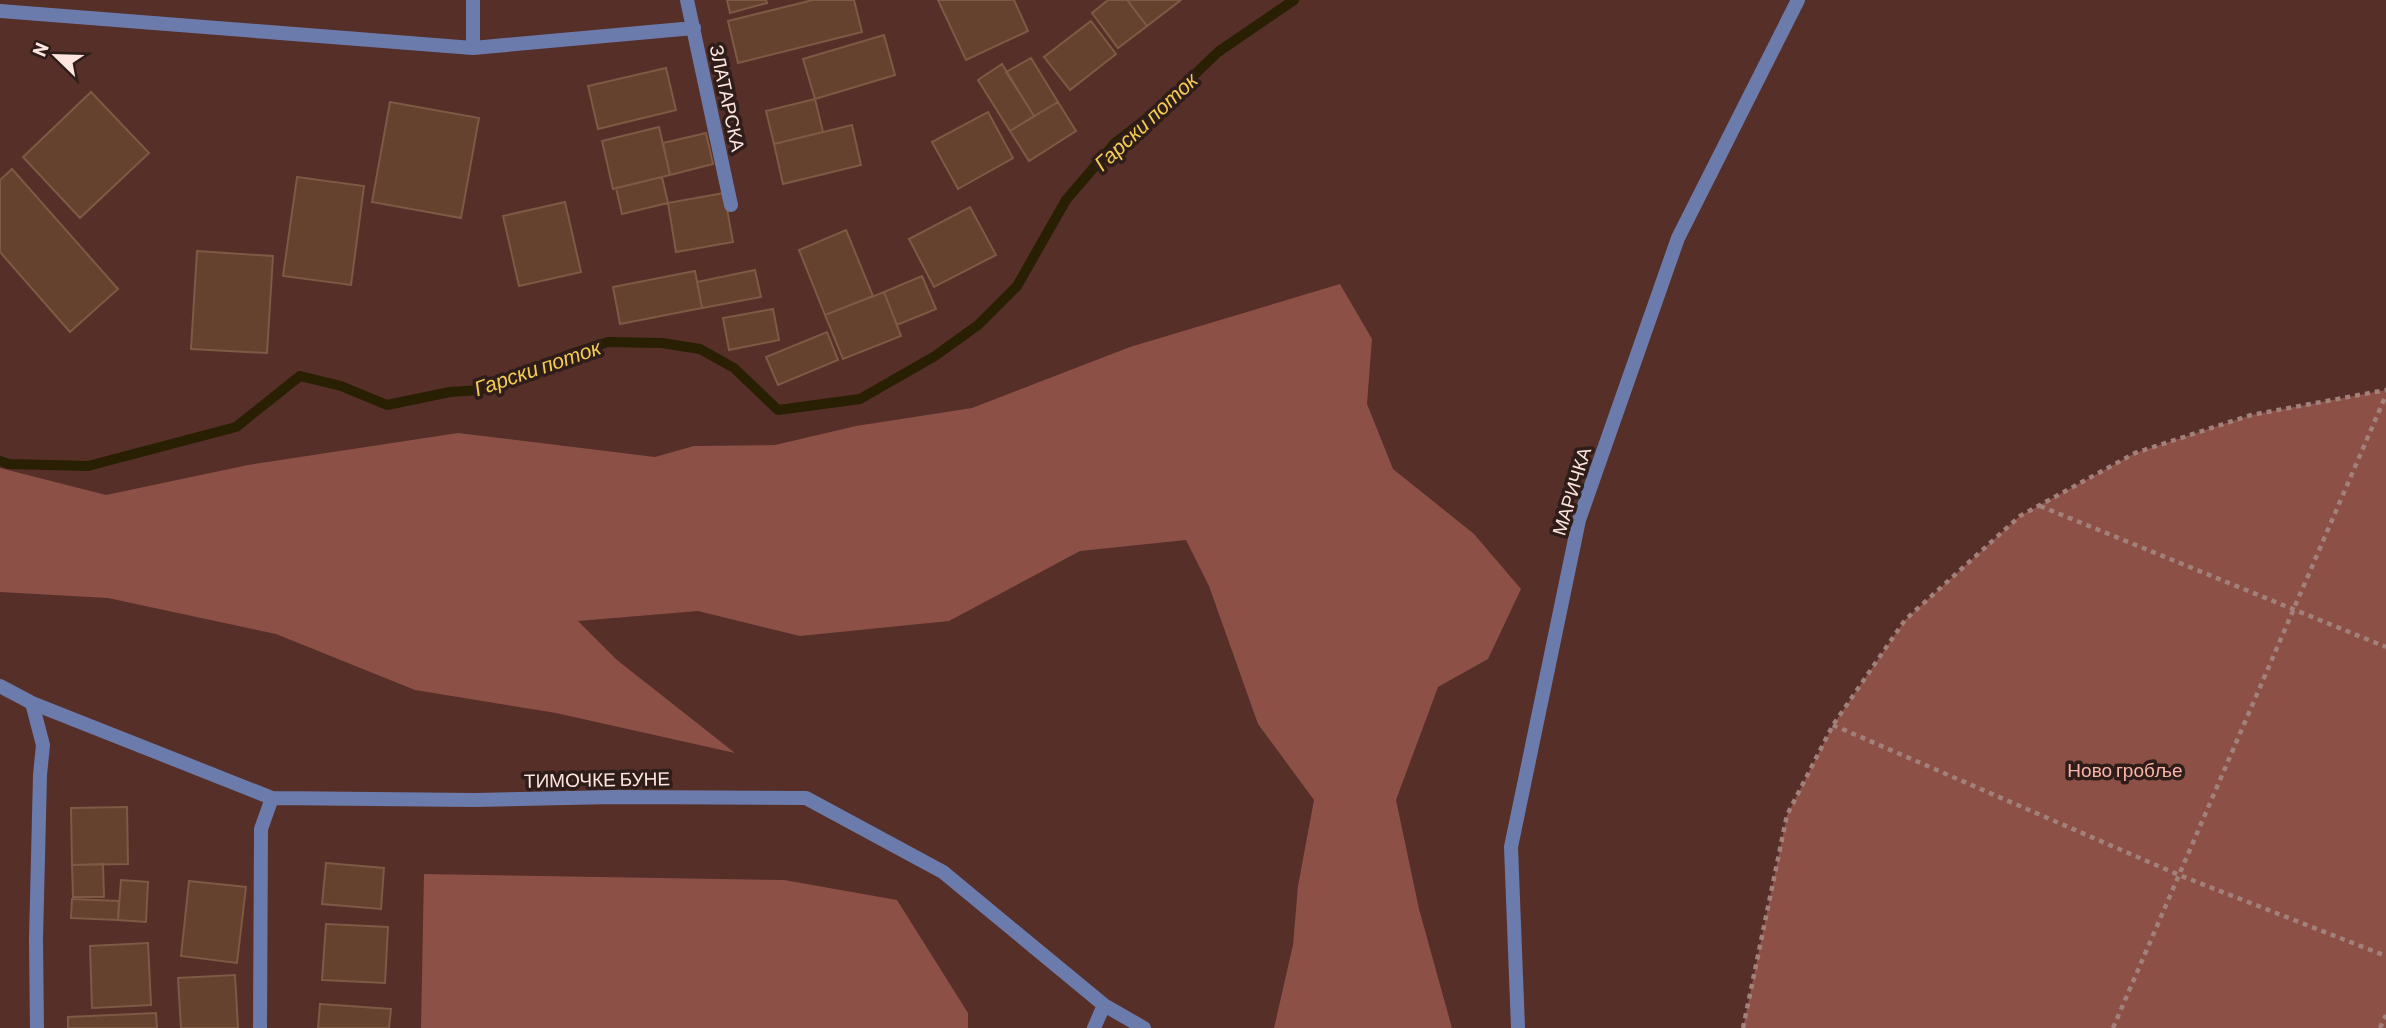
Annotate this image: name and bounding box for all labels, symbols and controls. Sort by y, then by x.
north arrow [21,21,91,91]
text: N [27,39,53,59]
street label: ЗЛАТАРСКА [705,43,751,154]
water label: Гарски поток [1088,66,1203,175]
water label: Гарски поток [470,333,605,400]
street label: МАРИЧКА [1547,444,1595,538]
park label: Ново гробље [2067,758,2183,781]
street label: ТИМОЧКЕ БУНЕ [524,766,670,792]

